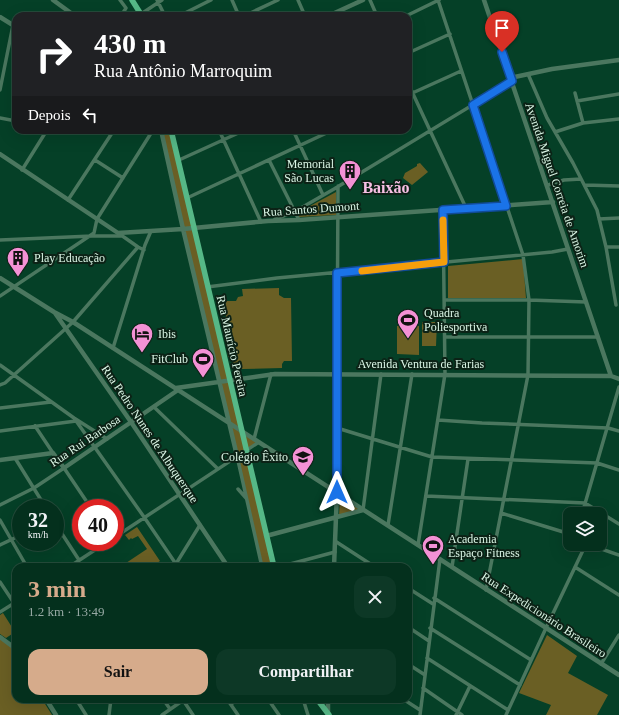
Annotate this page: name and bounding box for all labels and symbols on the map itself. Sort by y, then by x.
pin [485,11,519,52]
street label: Avenida Miguel Correia de Amorim [522,101,592,270]
place label: Memorial São Lucas [284,157,335,185]
building icon: Memorial São Lucas [337,158,363,191]
district label: Baixão [362,179,410,196]
street label: Rua Santos Dumont [262,199,360,219]
building icon: Play Educação [5,245,31,278]
place label: Play Educação [34,251,105,265]
street label: Rua Maurício Pereira [214,294,251,399]
place label: Quadra Poliesportiva [424,306,488,334]
sports icon: Quadra Poliesportiva [395,307,421,340]
hotel icon: Ibis [129,321,155,354]
place label: Ibis [158,327,176,341]
sports icon: FitClub [190,346,216,379]
place label: FitClub [151,352,188,366]
street label: Avenida Ventura de Farias [358,357,485,371]
street label: Rua Pedro Nunes de Albuquerque [99,362,201,506]
street label: Rua Rui Barbosa [47,412,123,470]
school or university icon: Colégio Êxito [290,444,316,477]
place label: Colégio Êxito [221,450,288,464]
position arrow [316,471,358,513]
speed limit sign: 40 [72,499,124,551]
place label: Academia Espaço Fitness [448,532,520,560]
sports icon: Academia Espaço Fitness [420,533,446,566]
street label: Rua Expedicionário Brasileiro [479,569,609,661]

